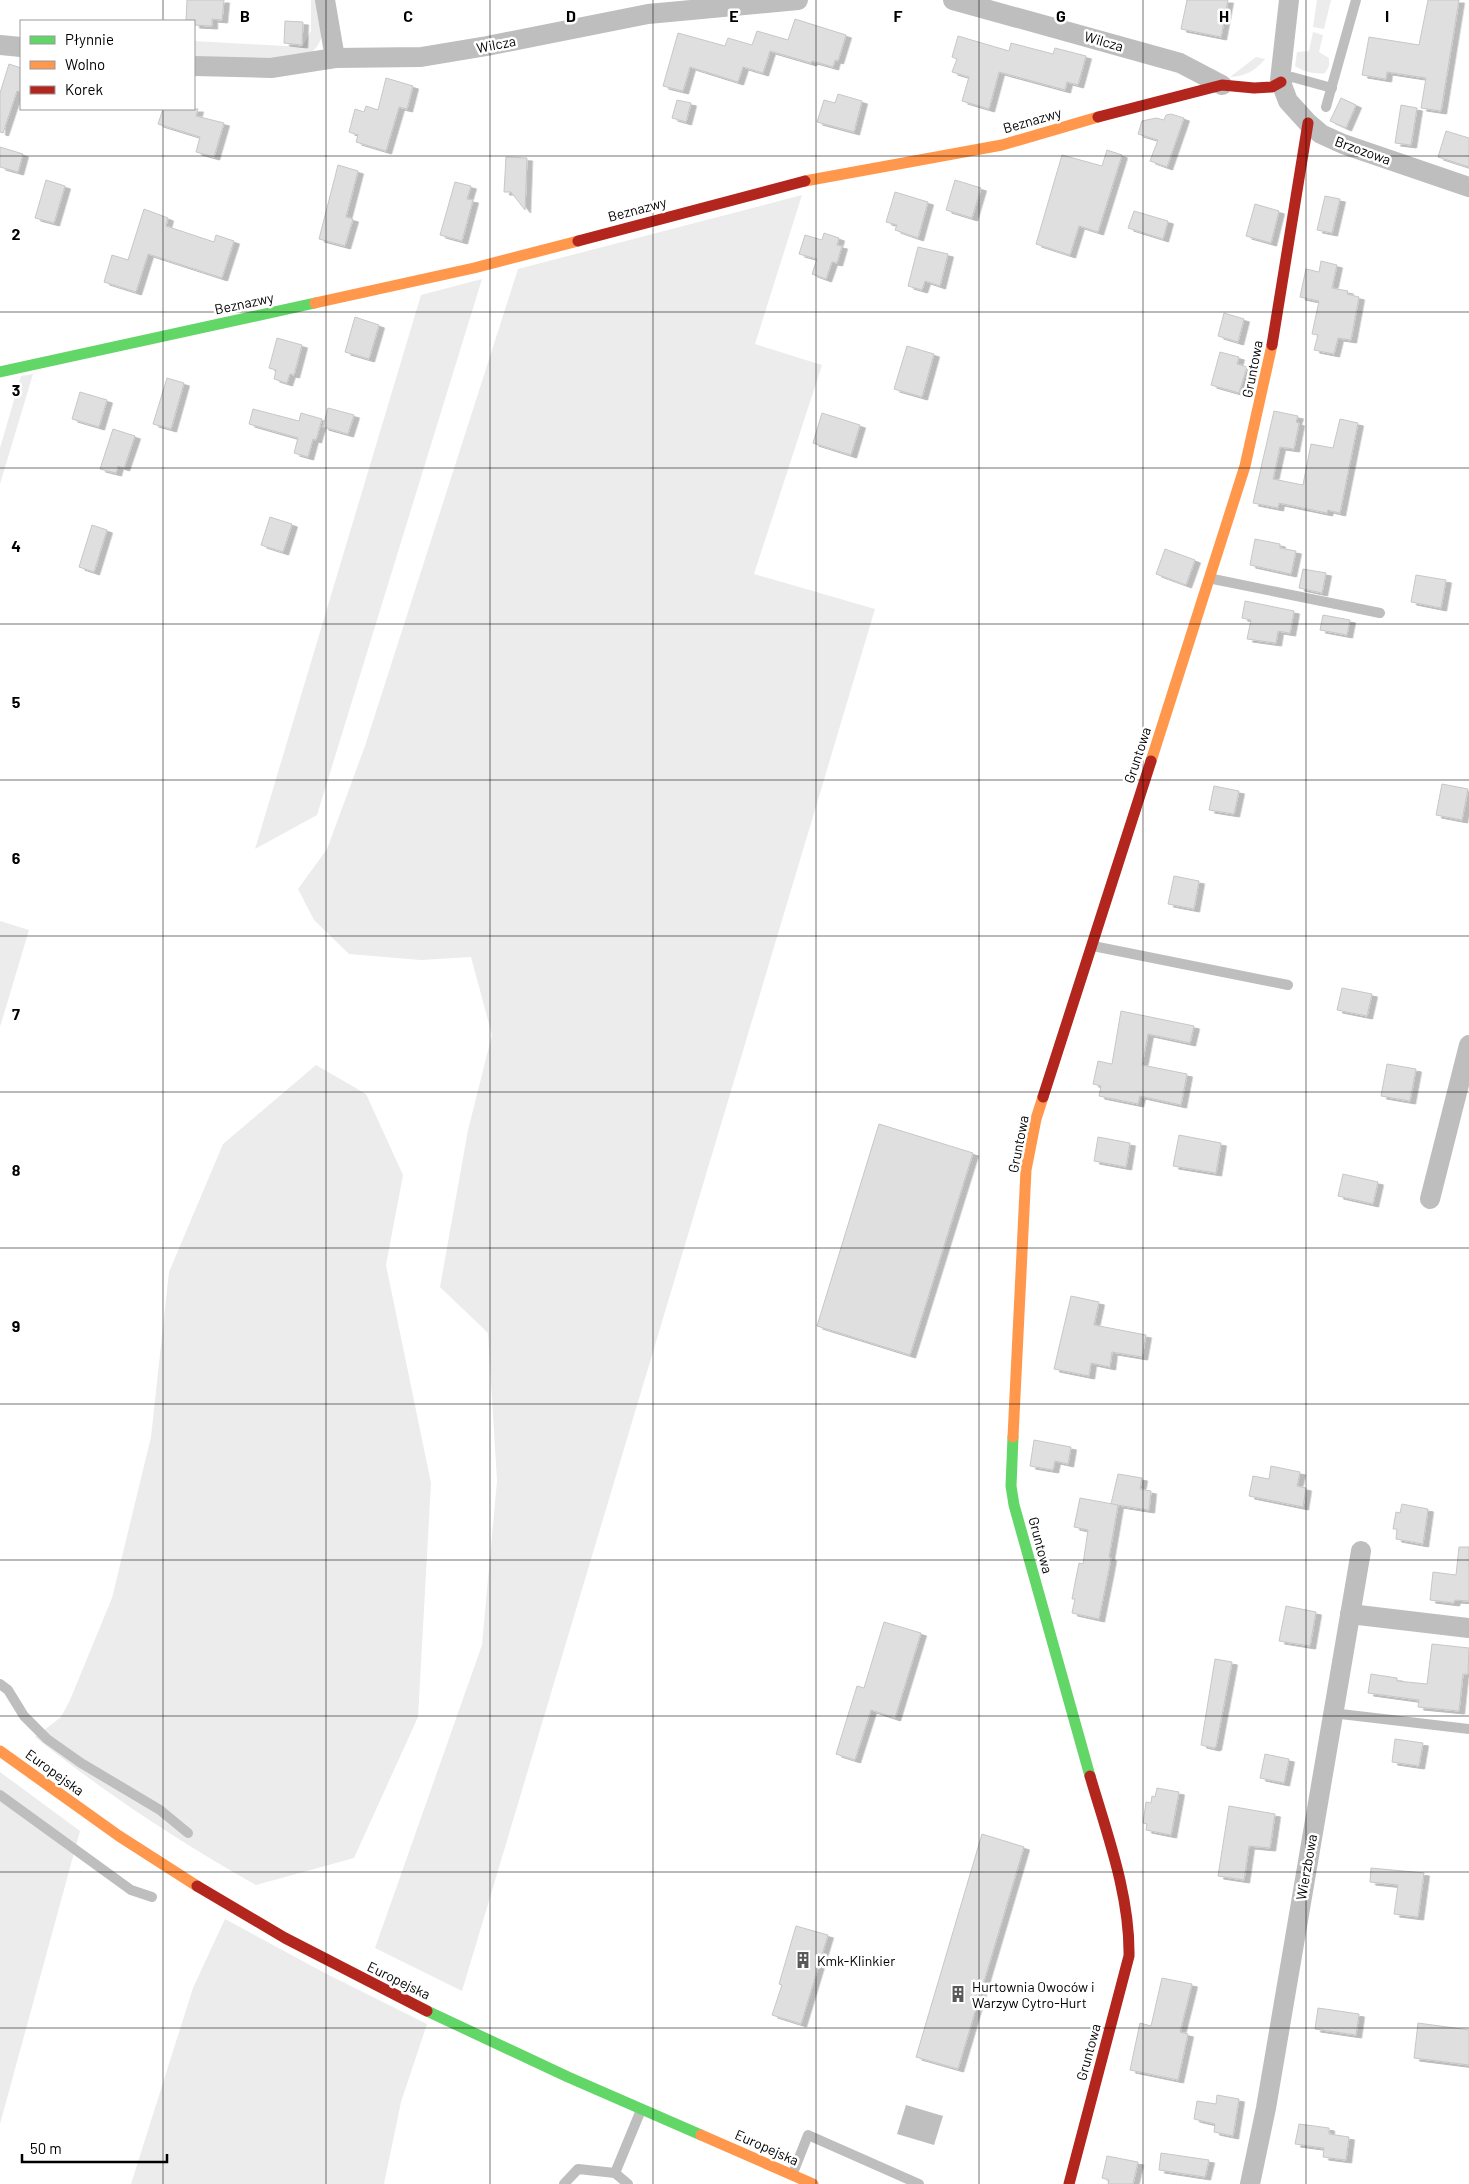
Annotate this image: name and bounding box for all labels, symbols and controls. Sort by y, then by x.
text: B [240,6,250,25]
text: C [403,6,413,25]
text: D [566,6,576,25]
text: E [729,6,739,25]
text: F [894,6,903,25]
text: G [1056,6,1066,25]
text: H [1219,6,1229,25]
text: I [1385,6,1389,25]
legend [20,20,195,110]
street label: Wilcza [1083,27,1125,55]
text: Płynnie [65,30,114,48]
street label: Wilcza [475,32,517,56]
text: Wolno [65,55,105,73]
text: Korek [65,80,103,98]
street label: Beznazwy [1001,103,1064,136]
street label: Brzozowa [1333,132,1393,168]
street label: Beznazwy [606,193,669,225]
text: 2 [12,224,21,243]
street label: Beznazwy [213,288,276,318]
street label: Gruntowa [1238,339,1266,399]
text: 3 [12,380,20,399]
text: 4 [11,536,21,555]
text: 5 [12,692,21,711]
street label: Gruntowa [1120,725,1154,785]
text: 6 [12,848,21,867]
text: 7 [12,1004,20,1023]
street label: Gruntowa [1004,1114,1032,1174]
text: 8 [12,1160,21,1179]
text: 9 [12,1316,20,1335]
street label: Gruntowa [1025,1515,1057,1575]
street label: Europejska [23,1745,87,1799]
street label: Wierzbowa [1292,1833,1320,1901]
building icon: Kmk-Klinkier [793,1950,813,1970]
place label: Kmk-Klinkier [817,1952,895,1969]
street label: Europejska [365,1957,433,2003]
place label: Hurtownia Owoców i Warzyw Cytro-Hurt [972,1978,1094,2011]
building icon: Hurtownia Owoców i Warzyw Cytro-Hurt [948,1984,968,2004]
street label: Gruntowa [1072,2022,1104,2082]
street label: Europejska [733,2125,801,2169]
scale bar [22,2132,168,2164]
text: 50 m [30,2139,62,2157]

